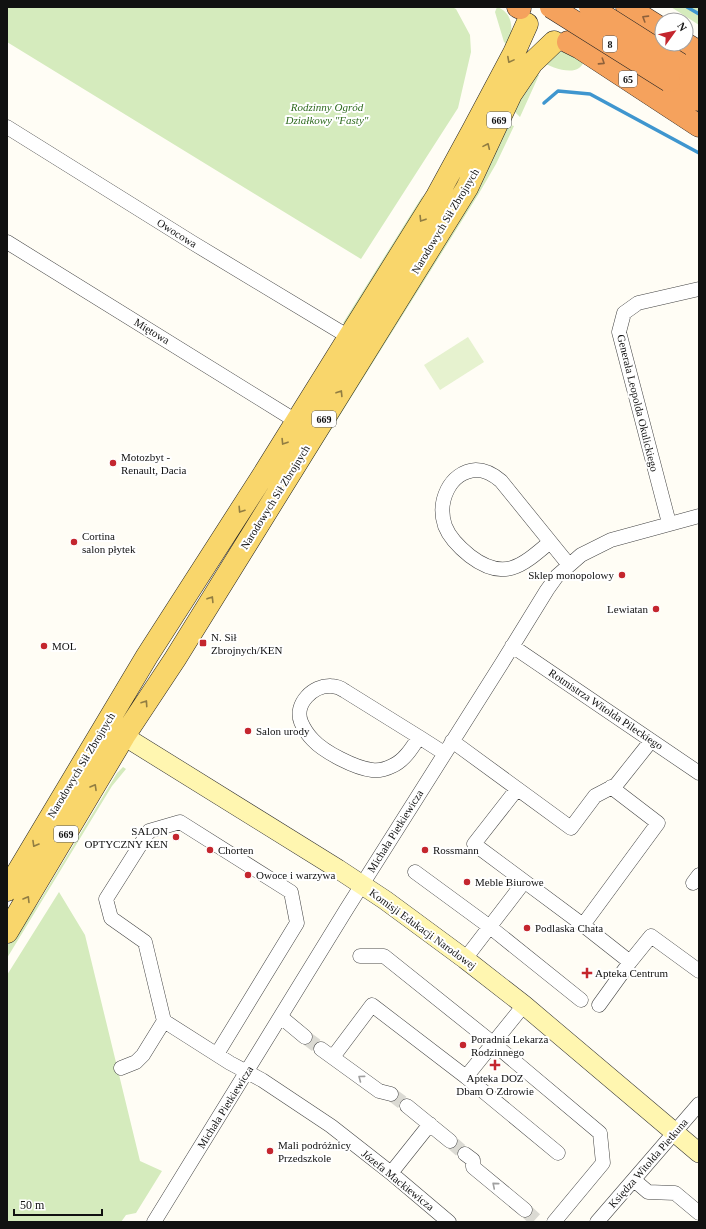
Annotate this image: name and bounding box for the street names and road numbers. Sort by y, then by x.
road number: 8 [603,36,617,52]
road number: 65 [619,71,637,87]
road number: 669 [487,112,511,128]
street label: Narodowych Sił Zbrojnych [409,166,481,276]
street label: Owocowa [155,216,199,250]
street label: Miętowa [132,316,172,346]
street label: Generała Leopolda Okulickiego [615,333,661,473]
road number: 669 [312,411,336,427]
street label: Narodowych Sił Zbrojnych [238,442,312,551]
street label: Rotmistrza Witolda Pileckiego [547,666,666,752]
street label: Narodowych Sił Zbrojnych [45,710,117,820]
street label: Michała Pietkiewicza [365,787,425,874]
road number: 669 [54,826,78,842]
street label: Komisji Edukacji Narodowej [367,886,479,972]
street label: Michała Pietkiewicza [195,1063,255,1150]
street label: Księdza Witolda Pietkuna [606,1116,690,1210]
street label: Józefa Mackiewicza [359,1147,437,1213]

